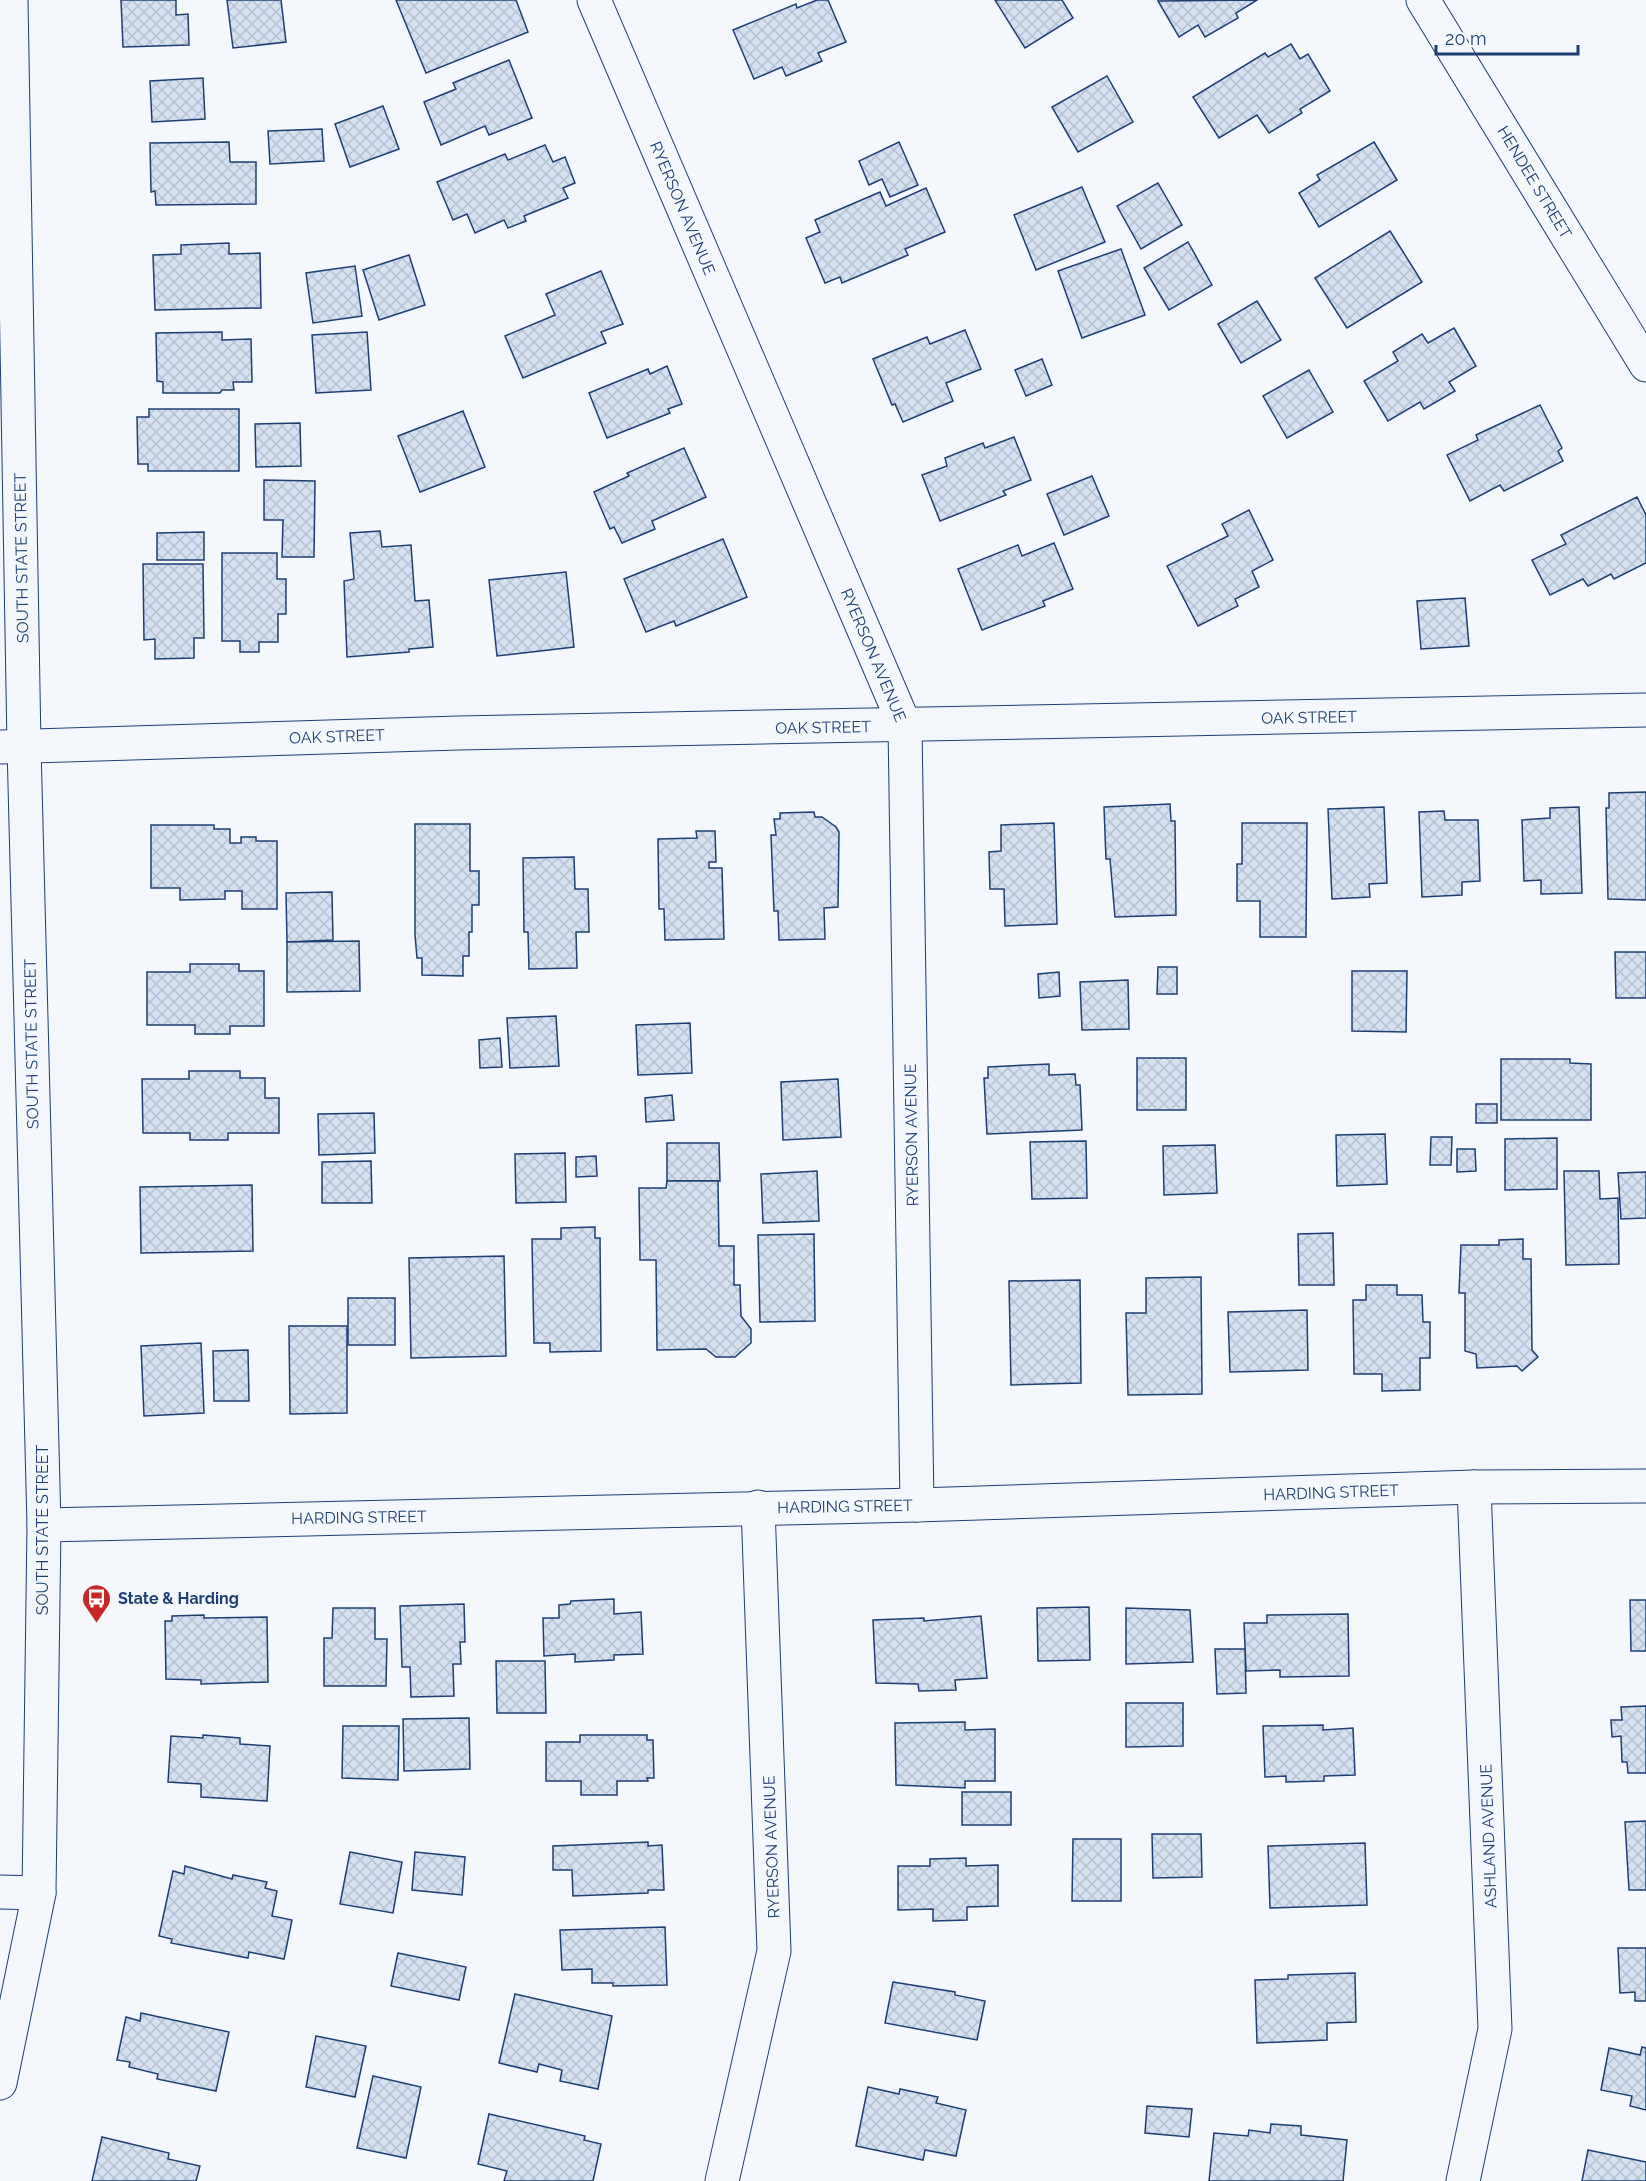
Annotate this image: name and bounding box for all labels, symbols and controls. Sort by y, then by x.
scale bar [1436,18,1578,56]
text: 20 m [1445,28,1487,49]
street label: HENDEE STREET [1493,122,1576,242]
street label: RYERSON AVENUE [646,139,719,278]
street label: SOUTH STATE STREET [11,472,32,643]
street label: RYERSON AVENUE [837,586,910,725]
street label: OAK STREET [1261,707,1357,728]
street label: OAK STREET [775,717,871,738]
street label: OAK STREET [289,725,385,748]
street label: SOUTH STATE STREET [21,958,42,1129]
street label: RYERSON AVENUE [901,1063,922,1207]
street label: SOUTH STATE STREET [33,1445,52,1615]
street label: HARDING STREET [1263,1481,1399,1504]
street label: HARDING STREET [777,1496,913,1517]
street label: HARDING STREET [291,1507,427,1528]
bus stop icon: State & Harding [81,1582,113,1624]
place label: State & Harding [118,1589,239,1608]
street label: ASHLAND AVENUE [1476,1763,1501,1908]
street label: RYERSON AVENUE [760,1775,783,1919]

